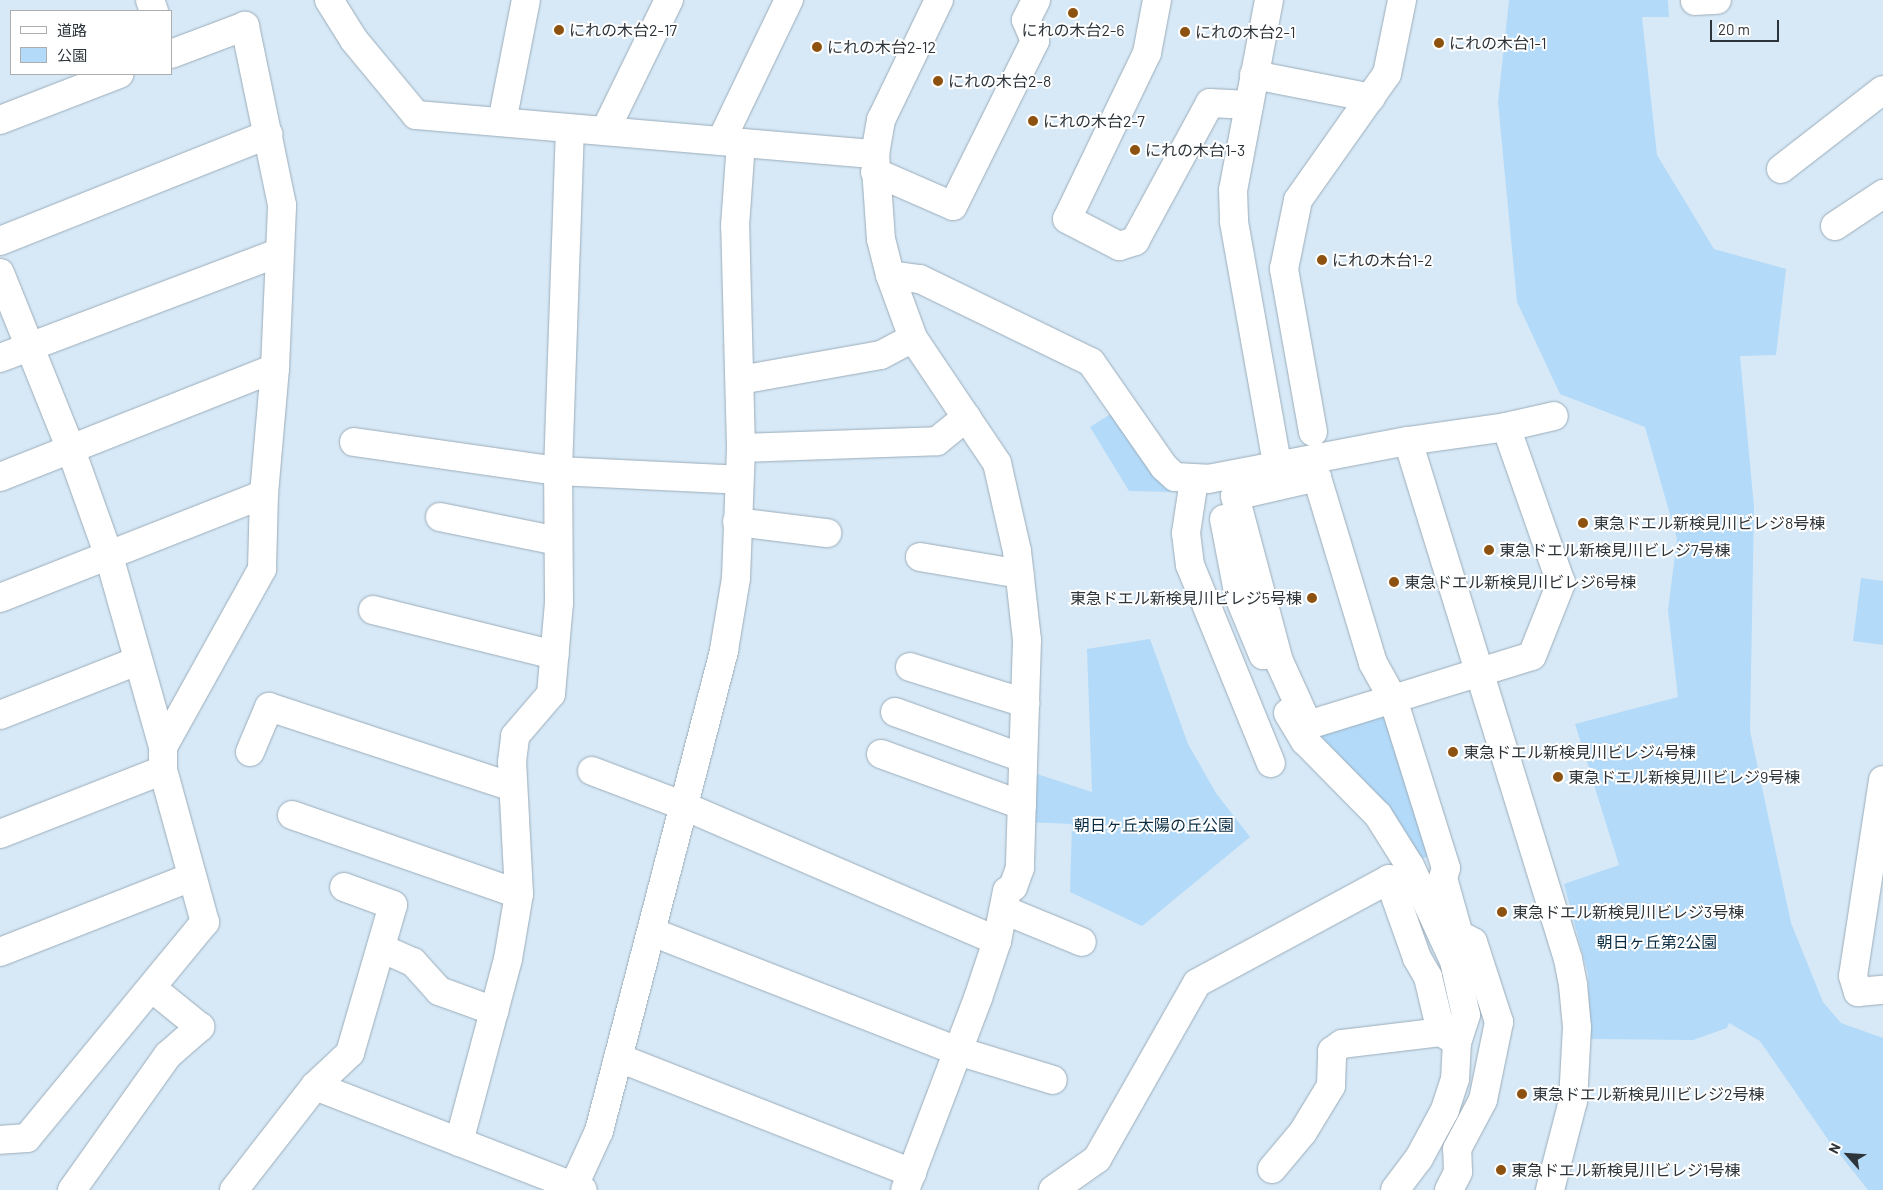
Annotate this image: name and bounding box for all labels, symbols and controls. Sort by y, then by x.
marker: にれの木台2-6 [1067,7,1079,19]
legend [10,10,172,75]
scale bar [1713,10,1782,42]
place label: にれの木台2-17 [569,20,677,40]
place label: にれの木台2-6 [1021,20,1125,40]
text: 20 m [1718,20,1750,38]
text: 道路 [57,21,87,39]
place label: にれの木台2-1 [1195,22,1295,42]
marker: にれの木台2-17 [553,24,565,36]
marker: にれの木台2-1 [1179,26,1191,38]
place label: にれの木台1-1 [1449,33,1547,53]
place label: にれの木台2-12 [827,37,936,57]
marker: にれの木台1-1 [1433,37,1445,49]
marker: にれの木台2-12 [811,41,823,53]
text: 公園 [57,46,87,64]
place label: にれの木台2-8 [948,71,1051,91]
marker: にれの木台2-8 [932,75,944,87]
place label: にれの木台2-7 [1043,111,1145,131]
marker: にれの木台2-7 [1027,115,1039,127]
place label: にれの木台1-3 [1145,140,1245,160]
marker: にれの木台1-3 [1129,144,1141,156]
place label: にれの木台1-2 [1332,250,1432,270]
marker: にれの木台1-2 [1316,254,1328,266]
place label: 東急ドエル新検見川ビレジ8号棟 [1593,513,1825,533]
marker: 東急ドエル新検見川ビレジ8号棟 [1577,517,1589,529]
place label: 東急ドエル新検見川ビレジ7号棟 [1499,540,1731,560]
marker: 東急ドエル新検見川ビレジ7号棟 [1483,544,1495,556]
place label: 東急ドエル新検見川ビレジ6号棟 [1404,572,1636,592]
marker: 東急ドエル新検見川ビレジ6号棟 [1388,576,1400,588]
place label: 東急ドエル新検見川ビレジ5号棟 [1070,588,1302,608]
marker: 東急ドエル新検見川ビレジ5号棟 [1306,592,1318,604]
place label: 東急ドエル新検見川ビレジ4号棟 [1463,742,1696,762]
marker: 東急ドエル新検見川ビレジ4号棟 [1447,746,1459,758]
place label: 東急ドエル新検見川ビレジ9号棟 [1568,767,1800,787]
marker: 東急ドエル新検見川ビレジ9号棟 [1552,771,1564,783]
park label: 朝日ヶ丘太陽の丘公園 [1074,815,1234,835]
place label: 東急ドエル新検見川ビレジ3号棟 [1512,902,1744,922]
marker: 東急ドエル新検見川ビレジ3号棟 [1496,906,1508,918]
park label: 朝日ヶ丘第2公園 [1597,932,1717,952]
place label: 東急ドエル新検見川ビレジ2号棟 [1532,1084,1765,1104]
marker: 東急ドエル新検見川ビレジ2号棟 [1516,1088,1528,1100]
north arrow [1823,1130,1873,1180]
text: N [1824,1140,1844,1156]
place label: 東急ドエル新検見川ビレジ1号棟 [1511,1160,1741,1180]
marker: 東急ドエル新検見川ビレジ1号棟 [1495,1164,1507,1176]

